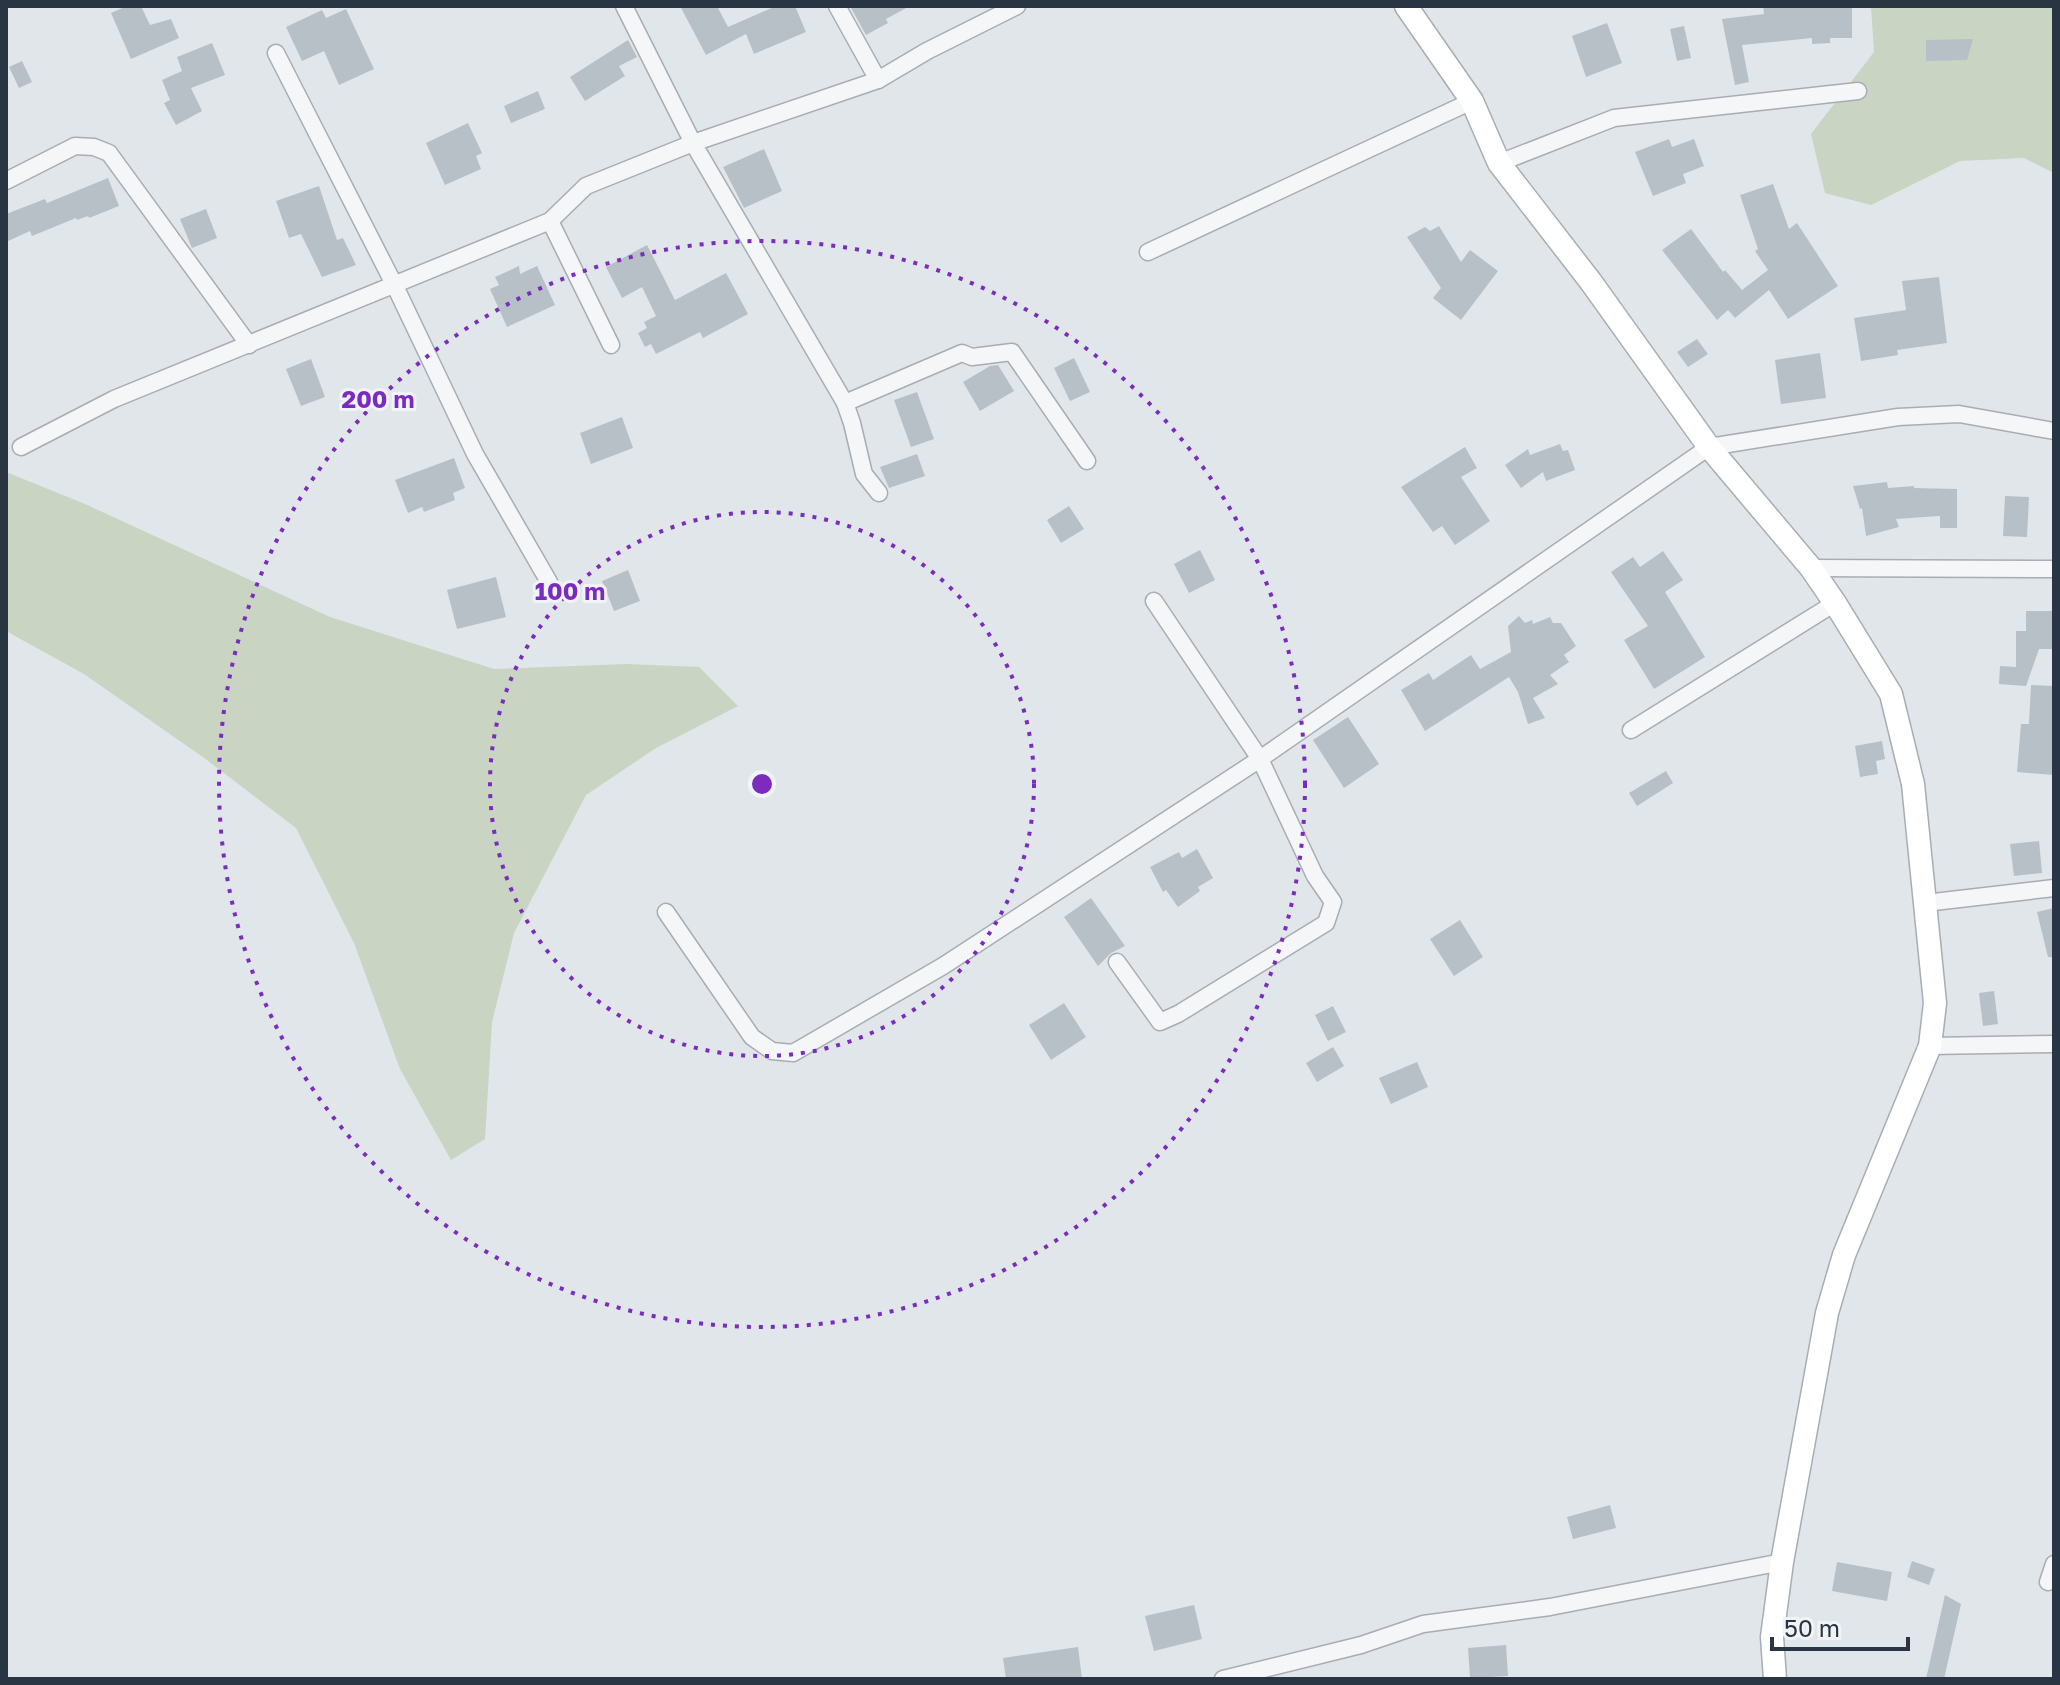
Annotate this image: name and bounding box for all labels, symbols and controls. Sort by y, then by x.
text: 200 m [342,384,414,413]
text: 100 m [535,576,605,605]
centre of rings [748,770,776,798]
scale bar [1772,1601,1908,1651]
text: 50 m [1784,1613,1840,1642]

